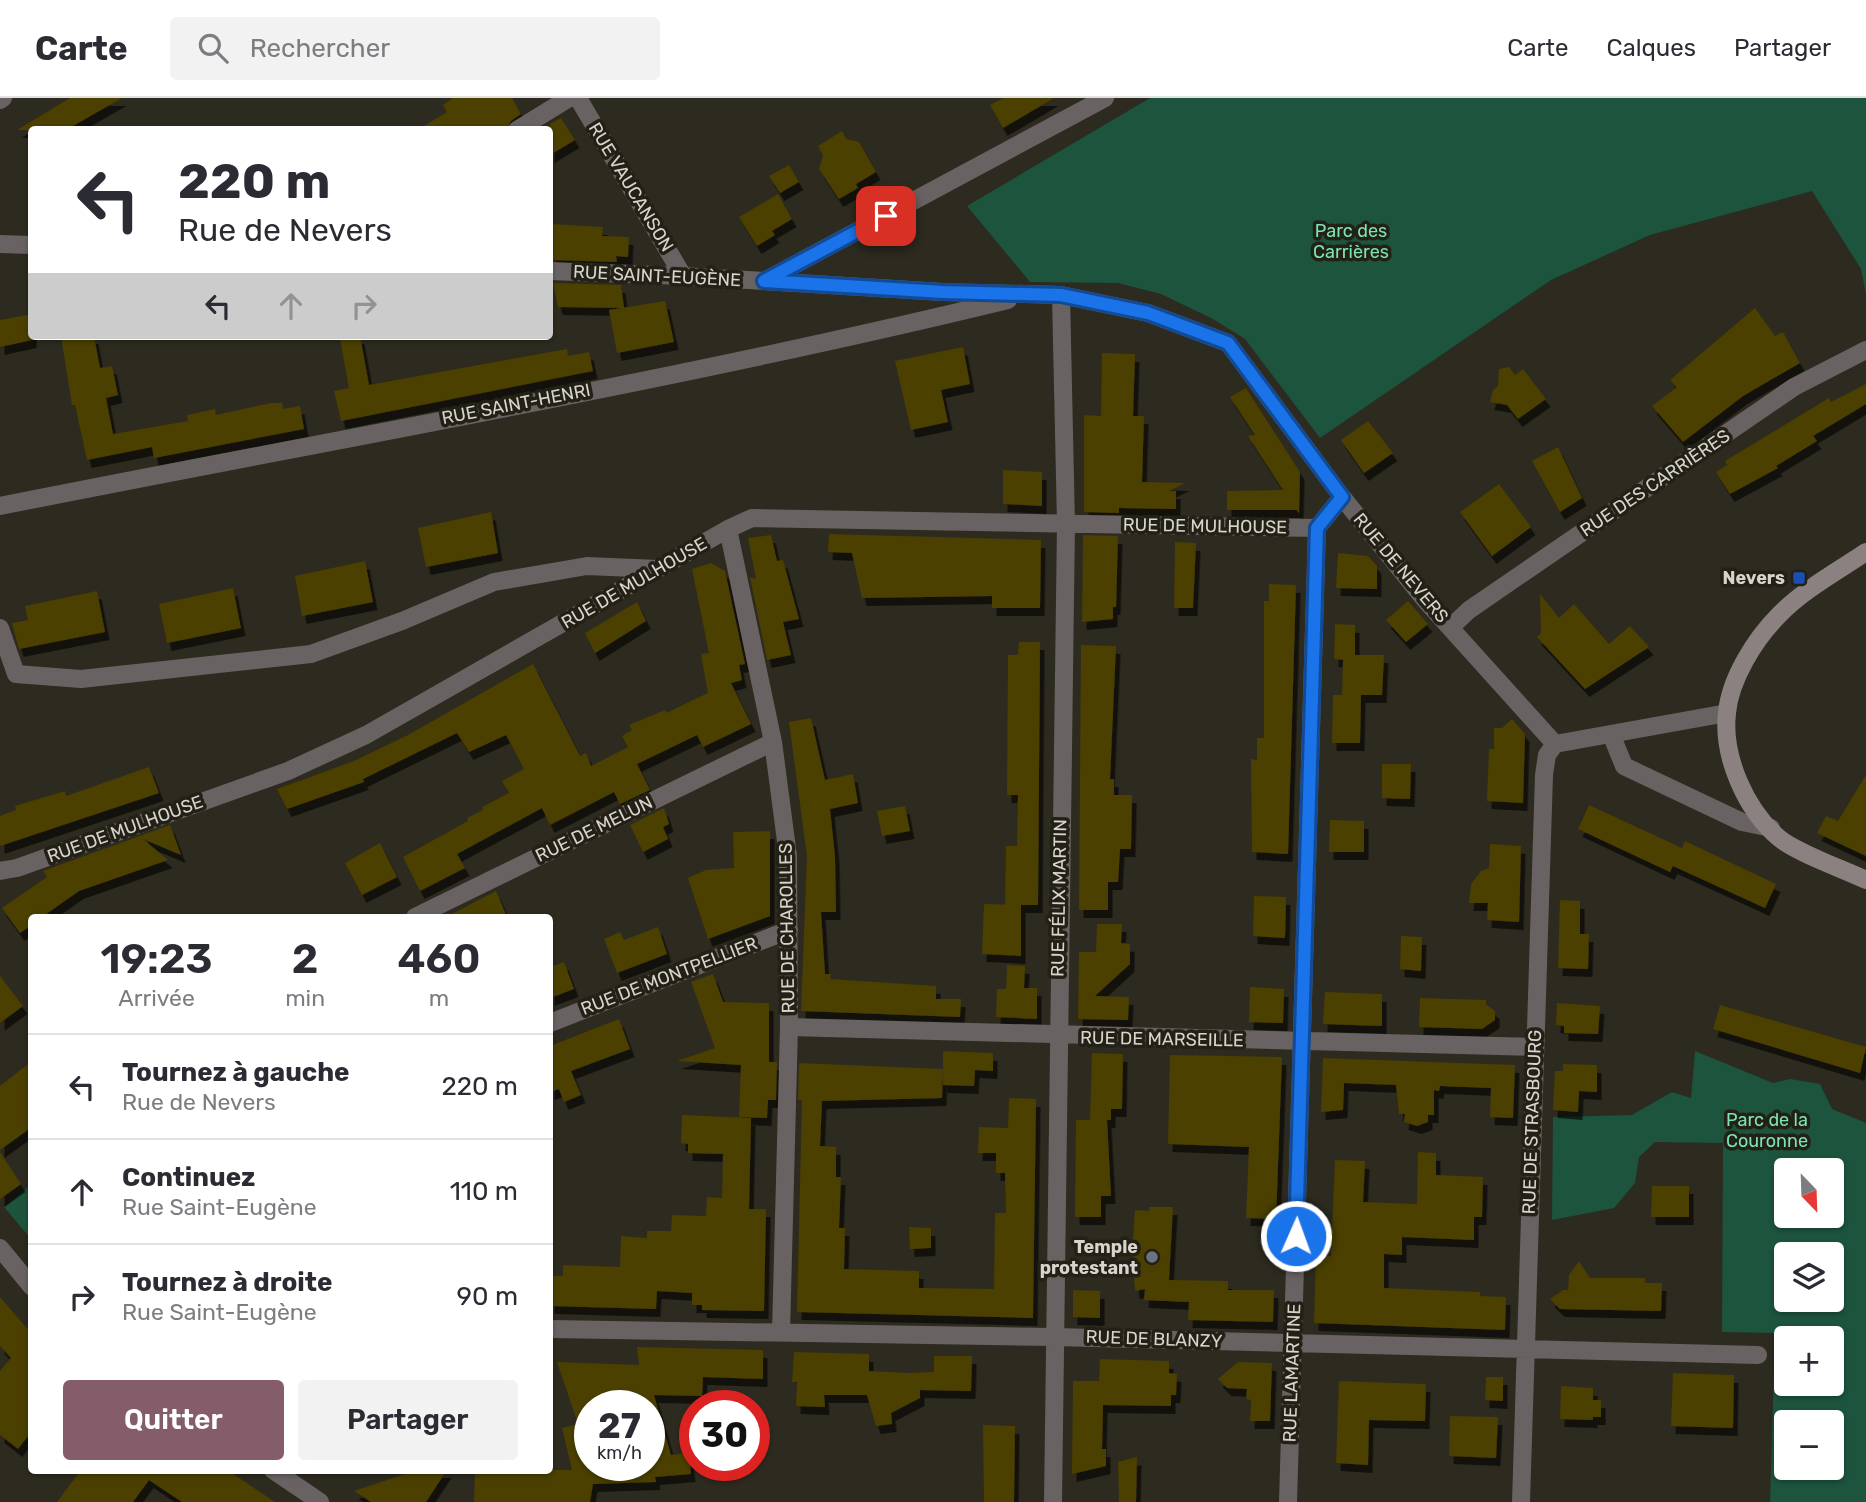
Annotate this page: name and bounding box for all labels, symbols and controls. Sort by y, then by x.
search box [170,17,660,80]
text: Carte [35,29,128,68]
icon: search [194,29,232,67]
text: Rechercher [250,33,390,64]
text: Carte [1507,34,1568,62]
text: Calques [1606,34,1696,62]
text: Partager [1734,34,1831,62]
street label: RUE VAUCANSON [584,118,678,256]
text: 220 m [178,152,330,210]
icon: left [63,154,154,245]
pin [856,186,916,246]
icon: arrive [867,197,905,235]
text: Rue de Nevers [178,211,392,249]
park label: Parc des Carrières [1313,220,1389,263]
street label: RUE SAINT-EUGÈNE [572,261,742,291]
icon: left [199,287,237,325]
icon: ahead [272,287,310,325]
icon: right [345,287,383,325]
street label: RUE SAINT-HENRI [440,379,592,429]
street label: RUE DES CARRIÈRES [1576,425,1734,541]
street label: RUE DE NEVERS [1349,509,1453,627]
street label: RUE DE MULHOUSE [1123,514,1287,538]
street label: RUE DE MULHOUSE [557,532,711,634]
place label: Nevers [1723,567,1785,589]
marker: Nevers [1791,570,1807,586]
street label: RUE DE MULHOUSE [44,791,206,867]
street label: RUE DE MELUN [532,791,656,867]
street label: RUE FÉLIX MARTIN [1047,819,1071,977]
street label: RUE DE CHAROLLES [775,842,799,1014]
street label: RUE DE MONTPELLIER [578,932,761,1020]
text: 19:23 [101,934,213,984]
text: 2 [292,934,318,984]
text: 460 [398,934,480,984]
text: Arrivée [118,984,195,1012]
text: min [285,984,325,1012]
text: m [429,984,449,1012]
street label: RUE DE MARSEILLE [1080,1027,1244,1051]
street label: RUE DE STRASBOURG [1518,1029,1546,1215]
text: Tournez à gauche [122,1057,350,1088]
icon: left [63,1068,101,1106]
text: 220 m [441,1071,518,1102]
text: Rue de Nevers [122,1088,276,1116]
park label: Parc de la Couronne [1726,1109,1808,1152]
north arrow [1774,1158,1844,1228]
map controls [1774,1158,1844,1480]
text: Continuez [122,1162,255,1193]
icon: ahead [63,1173,101,1211]
text: 110 m [450,1176,518,1207]
text: Rue Saint-Eugène [122,1193,317,1221]
position arrow [1259,1199,1333,1273]
place label: Temple protestant [1040,1236,1138,1279]
button: layers [1774,1242,1844,1312]
marker: Temple protestant [1144,1249,1160,1265]
text: Tournez à droite [122,1267,332,1298]
icon: right [63,1278,101,1316]
text: 90 m [457,1281,518,1312]
text: Rue Saint-Eugène [122,1298,317,1326]
street label: RUE LAMARTINE [1279,1303,1305,1443]
street label: RUE DE BLANZY [1085,1326,1223,1352]
button: + [1774,1326,1844,1396]
button: Quitter [63,1380,284,1460]
button: Partager [298,1380,518,1460]
speed limit sign: 30 [679,1390,770,1481]
text: 27 [598,1405,641,1447]
button: − [1774,1410,1844,1480]
text: km/h [597,1442,642,1464]

